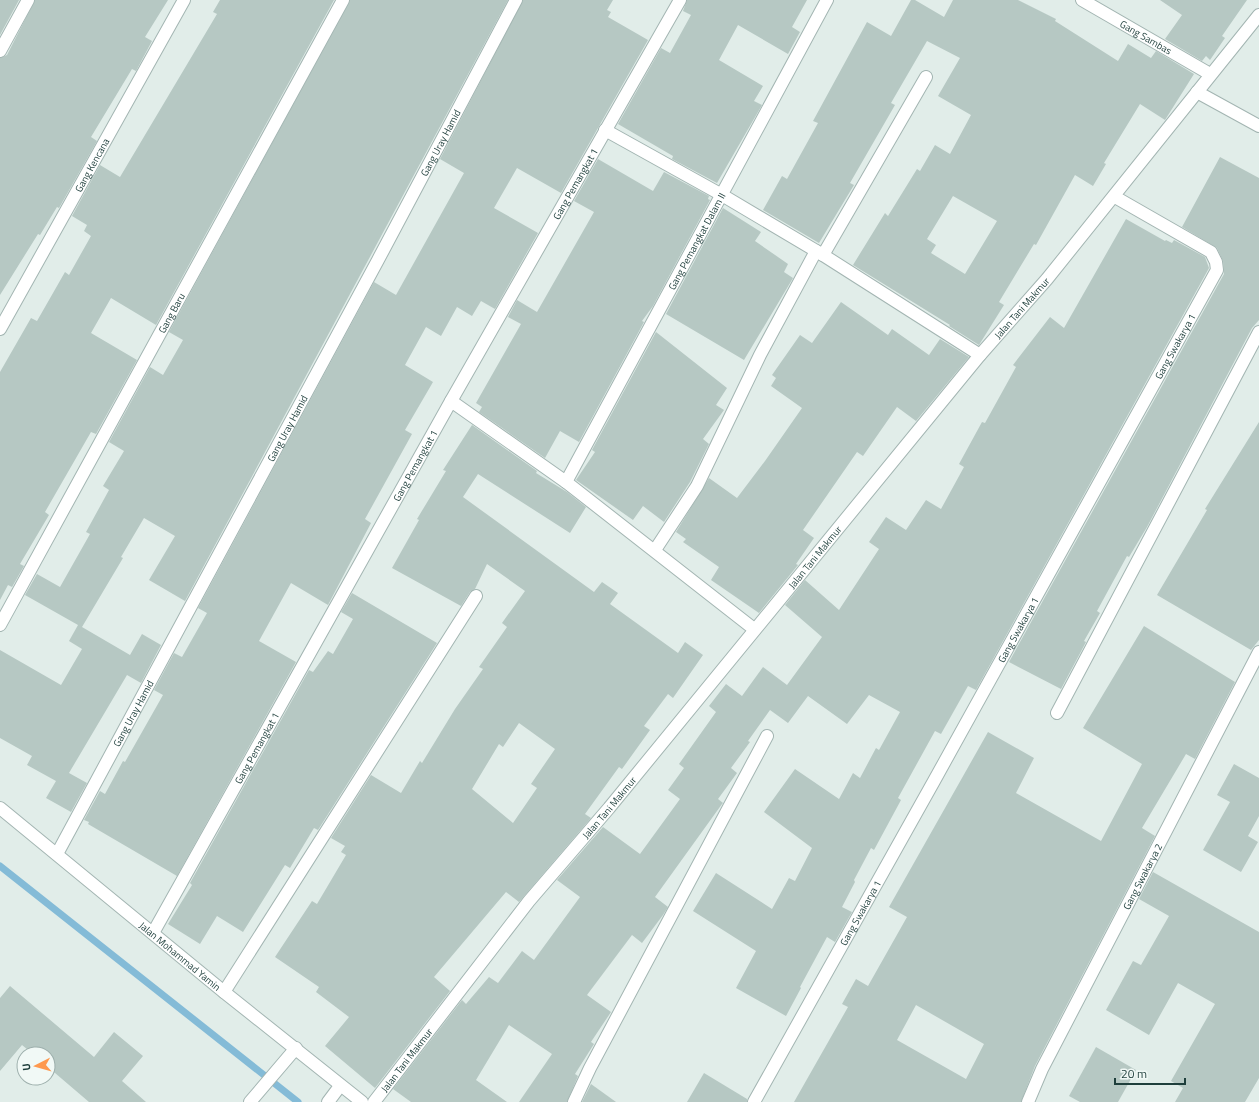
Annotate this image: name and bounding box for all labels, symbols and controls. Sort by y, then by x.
street label: Gang Sambas [1117,16,1175,58]
street label: Gang Uray Hamid [416,107,464,179]
street label: Gang Kencana [71,135,113,195]
street label: Gang Pemangkat 1 [549,145,601,222]
street label: Gang Pemangkat Dalam II [664,190,729,292]
street label: Jalan Tani Makmur [990,273,1053,342]
street label: Gang Baru [154,290,188,336]
street label: Gang Swakarya 1 [1151,311,1199,382]
street label: Gang Uray Hamid [263,392,311,464]
street label: Gang Pemangkat 1 [389,427,441,504]
street label: Jalan Tani Makmur [784,522,845,592]
street label: Gang Swakarya 1 [994,594,1042,665]
street label: Gang Uray Hamid [109,677,157,749]
street label: Gang Pemangkat 1 [231,710,283,787]
street label: Jalan Tani Makmur [578,773,640,842]
street label: Gang Swakarya 2 [1119,841,1166,912]
street label: Gang Swakarya 1 [836,877,884,948]
street label: Jalan Mohammad Yamin [136,918,224,994]
street label: Jalan Tani Makmur [377,1024,436,1095]
north arrow [16,1046,56,1086]
scale bar [1115,1060,1185,1086]
text: U [18,1063,34,1071]
text: 20 m [1121,1064,1147,1083]

